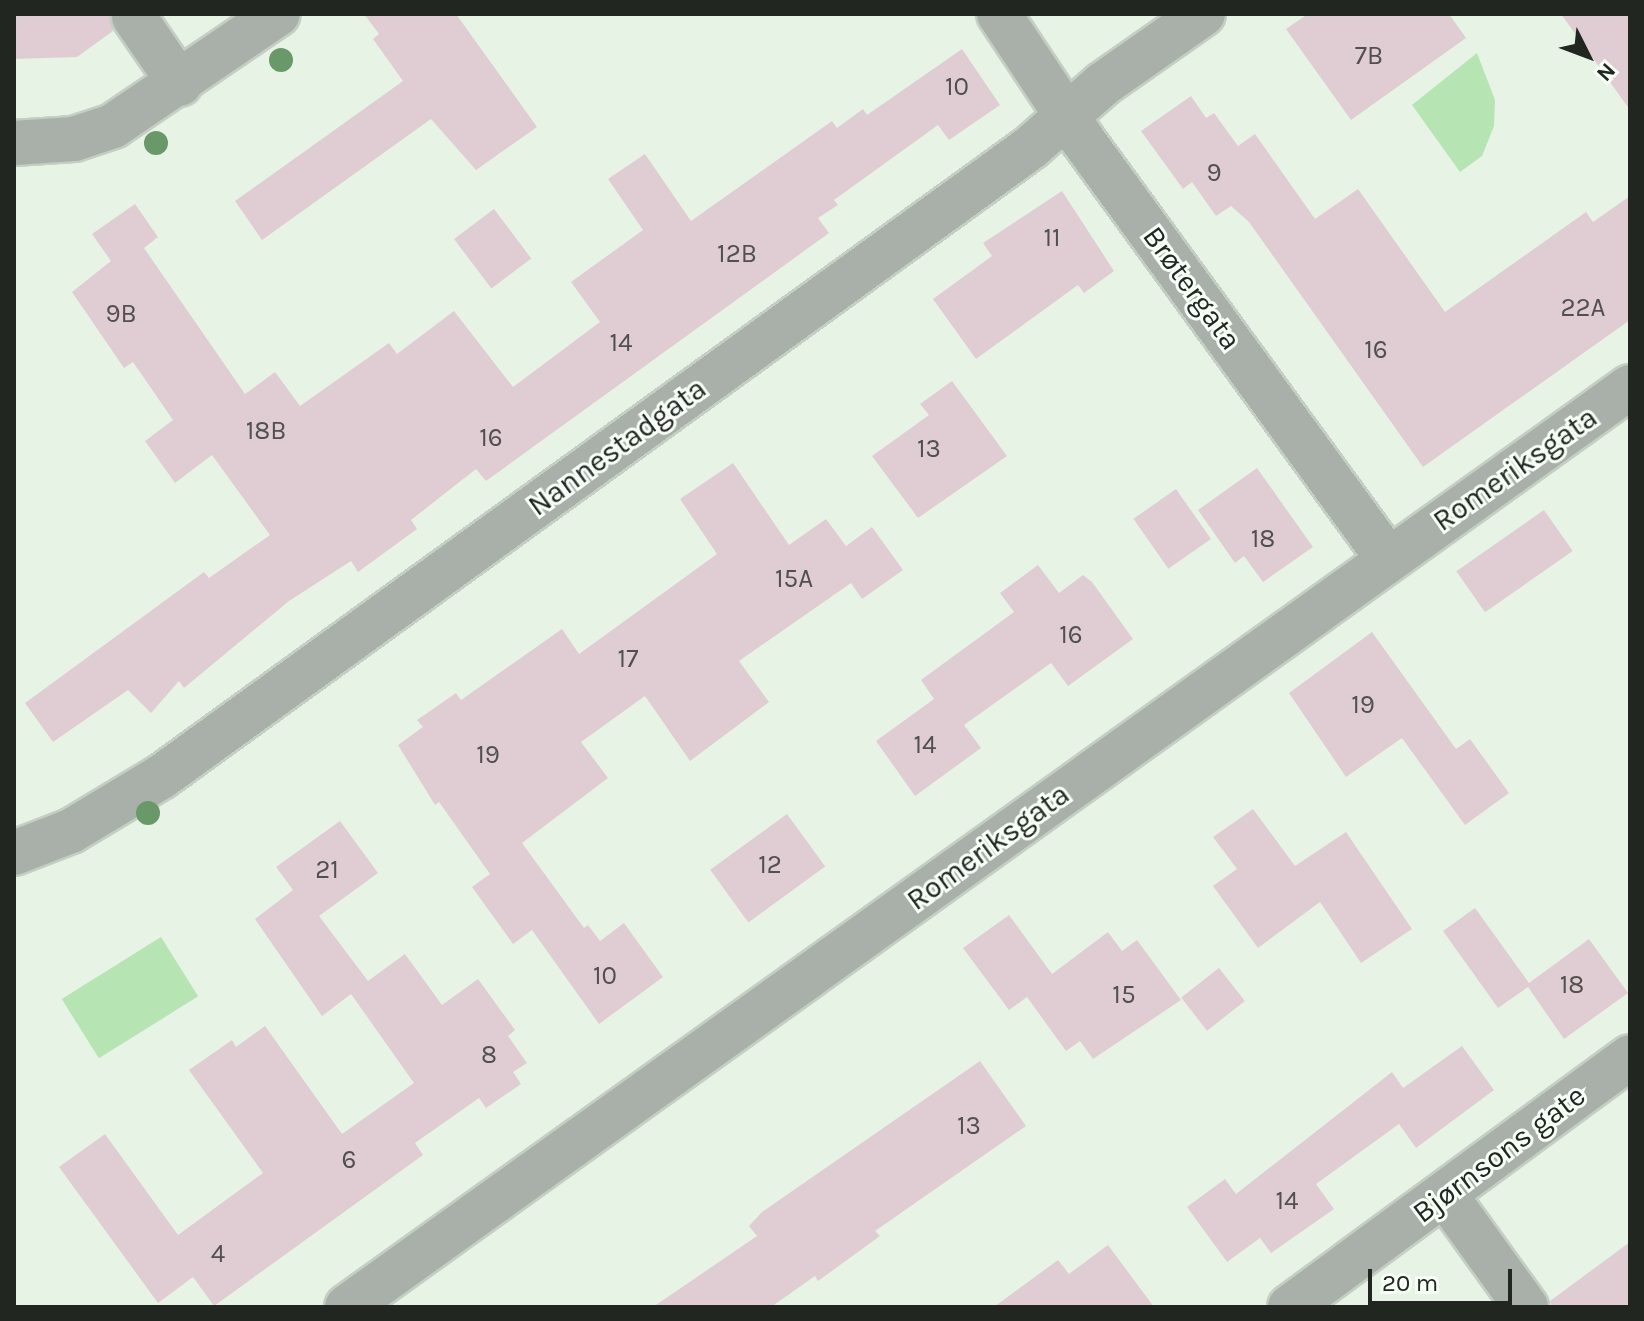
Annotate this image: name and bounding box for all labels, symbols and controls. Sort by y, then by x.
north arrow [1548,16,1628,96]
house number: 7B [1355,40,1383,72]
text: N [1591,57,1621,87]
house number: 10 [945,71,969,103]
house number: 9 [1206,157,1222,189]
street label: Brøtergata [1135,219,1249,357]
house number: 11 [1043,222,1061,254]
house number: 12B [717,238,757,270]
house number: 22A [1560,292,1606,324]
house number: 9B [105,298,137,330]
house number: 14 [609,327,633,359]
house number: 16 [1364,334,1388,366]
street label: Nannestadgata [521,370,713,524]
street label: Romeriksgata [1426,399,1604,539]
house number: 18B [246,415,286,447]
house number: 16 [479,422,503,454]
house number: 13 [917,433,941,465]
house number: 18 [1251,523,1275,555]
house number: 15A [775,563,813,595]
house number: 16 [1059,619,1083,651]
house number: 17 [618,643,638,675]
house number: 19 [1351,689,1375,721]
house number: 14 [913,729,937,761]
house number: 19 [476,739,500,771]
street label: Romeriksgata [900,776,1076,918]
house number: 12 [758,849,782,881]
house number: 21 [315,854,339,886]
house number: 10 [593,960,617,992]
house number: 18 [1560,969,1584,1001]
house number: 15 [1112,979,1136,1011]
house number: 8 [481,1039,497,1071]
street label: Bjørnsons gate [1406,1077,1592,1231]
house number: 13 [957,1110,981,1142]
house number: 6 [342,1144,356,1176]
house number: 14 [1275,1185,1299,1217]
house number: 4 [211,1238,225,1270]
scale bar [1372,1253,1516,1303]
text: 20 m [1382,1269,1438,1297]

